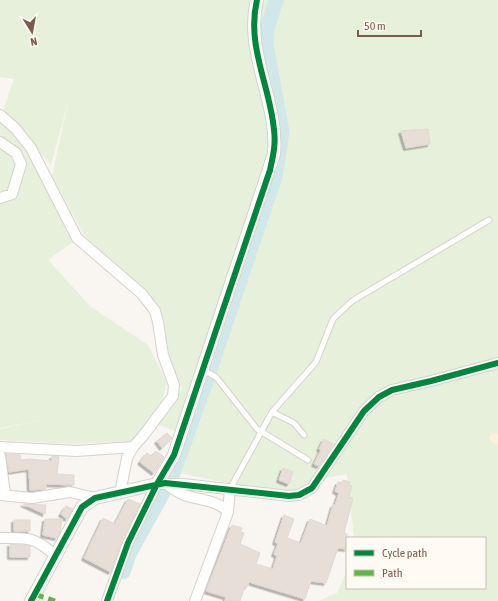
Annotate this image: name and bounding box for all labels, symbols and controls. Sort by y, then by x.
north arrow [12,12,52,52]
scale bar [358,12,421,38]
text: 50 m [364,19,386,33]
text: N [30,35,38,48]
legend [346,537,486,589]
text: Cycle path [382,546,427,560]
text: Path [382,566,403,580]

